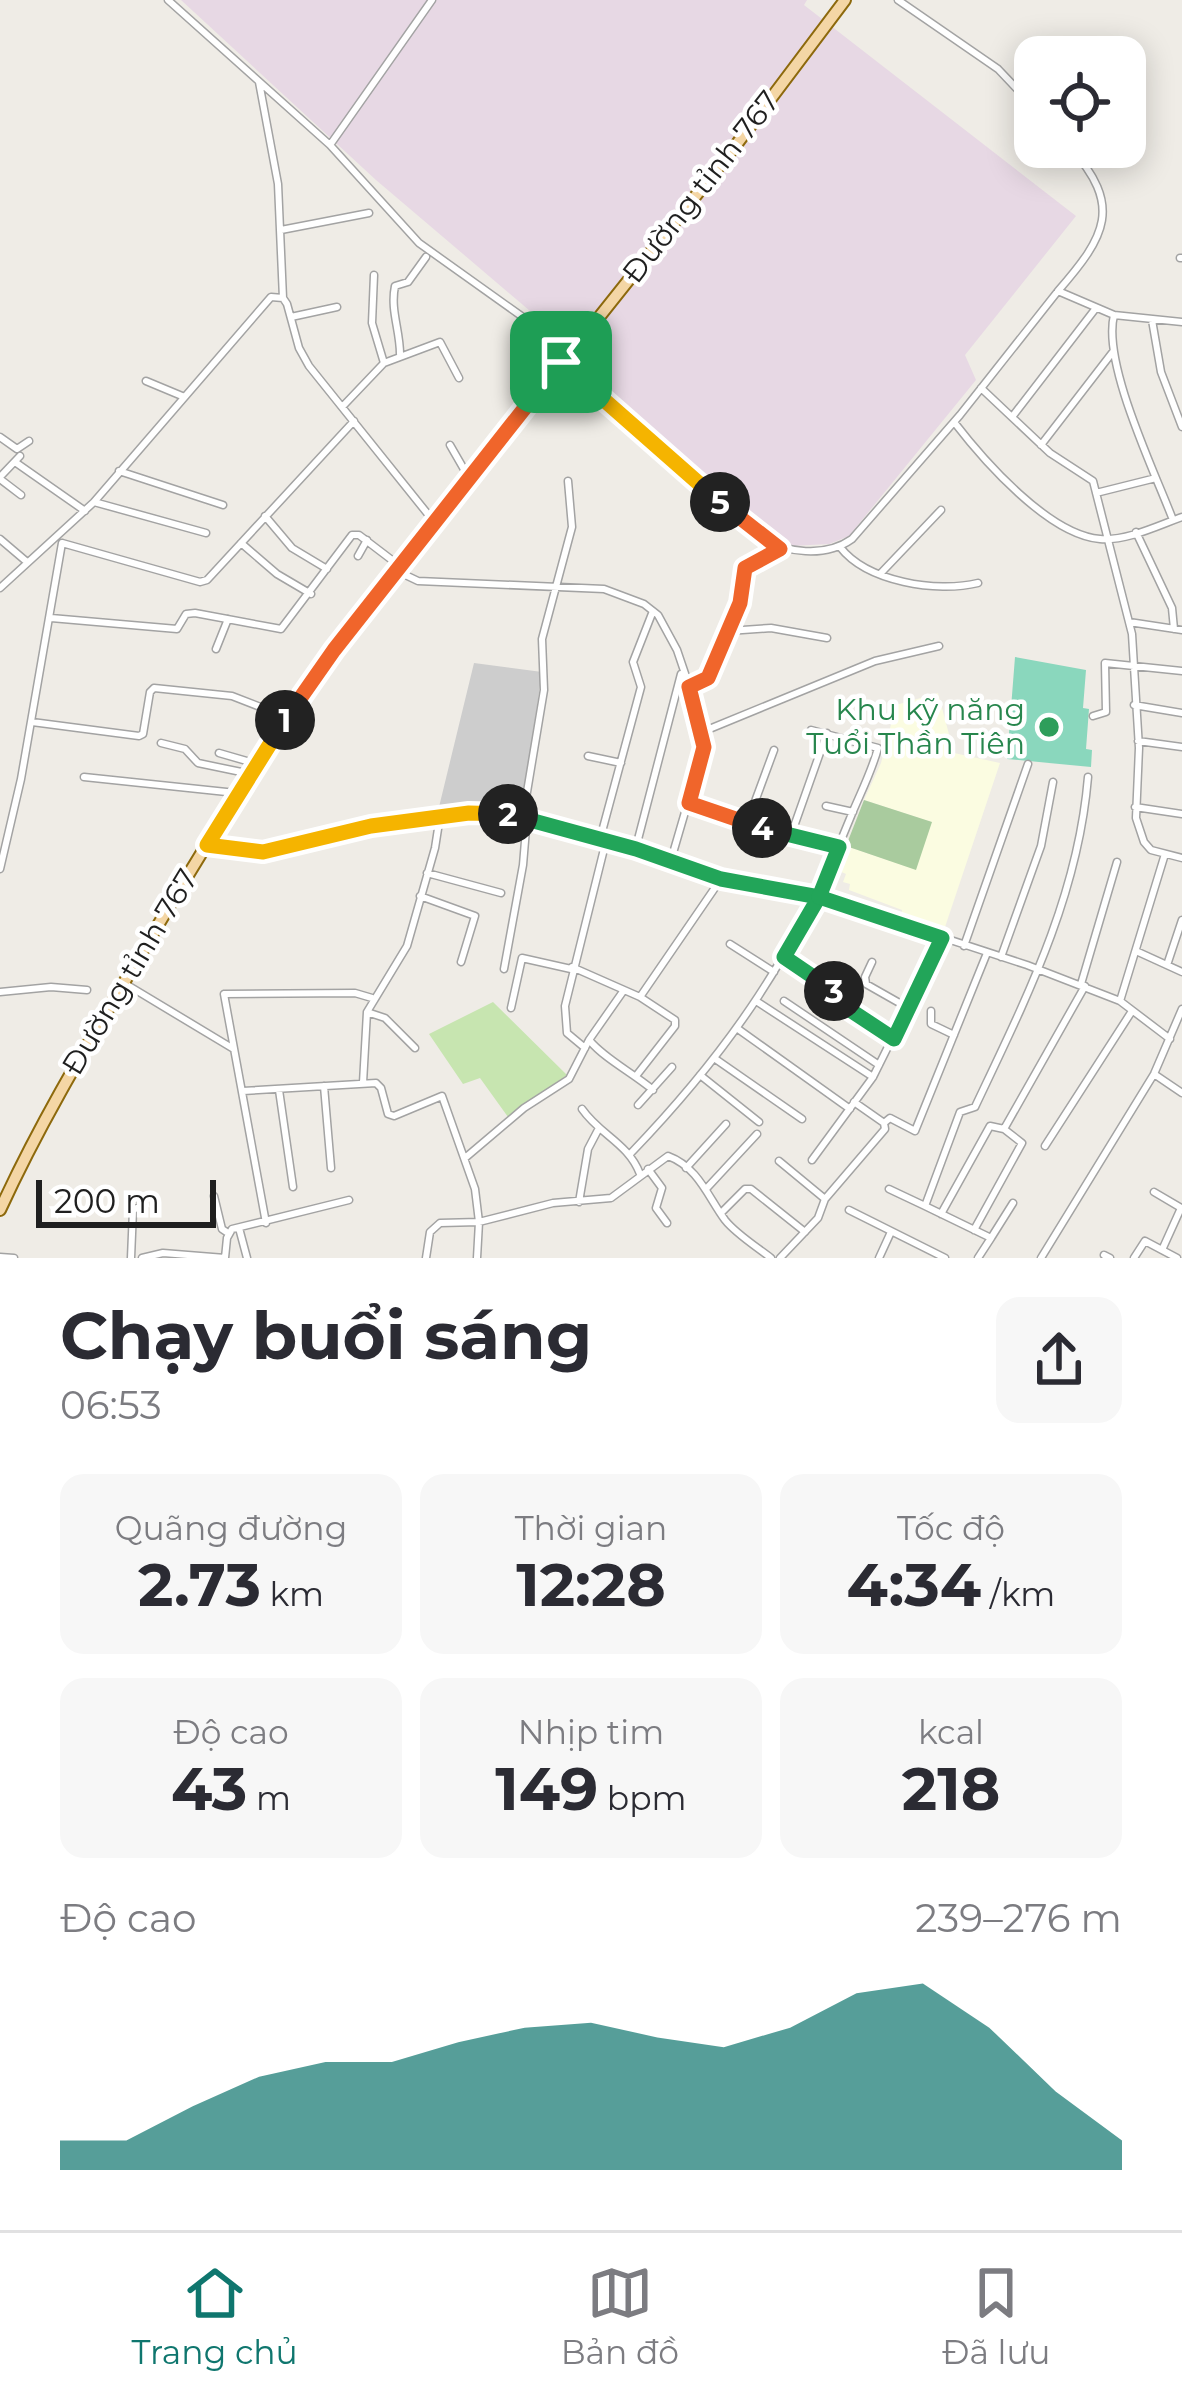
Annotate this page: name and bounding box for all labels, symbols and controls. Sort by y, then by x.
map controls [1014,36,1146,168]
button: locate [1014,36,1146,168]
street label: Đường tỉnh 767 [614,83,787,290]
pin [510,311,612,413]
icon: arrive [528,329,594,395]
pin: 5 [690,472,750,532]
text: 5 [710,482,730,522]
pin: 1 [255,690,315,750]
place label: Khu kỹ năng Tuổi Thần Tiên [806,691,1025,762]
text: 1 [279,700,291,740]
marker: Khu kỹ năng Tuổi Thần Tiên [1036,714,1062,740]
pin: 2 [478,784,538,844]
text: 2 [498,794,518,834]
pin: 4 [732,798,792,858]
text: 4 [751,808,773,848]
street label: Đường tỉnh 767 [54,862,206,1081]
pin: 3 [804,961,864,1021]
text: 3 [824,971,844,1011]
scale bar [36,1174,216,1227]
text: 200 m [54,1181,160,1221]
text: Chạy buổi sáng [60,1295,592,1376]
button: share [996,1297,1122,1423]
text: 06:53 [60,1381,162,1429]
text: Quãng đường [115,1508,347,1548]
text: Thời gian [515,1508,667,1548]
text: Tốc độ [897,1508,1005,1548]
text: 2.73 [138,1548,261,1621]
text: 12:28 [516,1548,666,1621]
text: 4:34 [847,1548,981,1621]
text: km [261,1574,324,1614]
text: /km [981,1574,1055,1614]
text: Độ cao [173,1712,289,1752]
text: Nhịp tim [518,1712,664,1752]
text: kcal [918,1712,984,1752]
text: 43 [171,1752,247,1825]
text: 149 [495,1752,598,1825]
text: 218 [902,1752,1000,1825]
text: m [247,1778,291,1818]
text: bpm [598,1778,687,1818]
text: Độ cao [60,1894,197,1942]
text: 239–276 m [915,1894,1122,1942]
tab: Trang chủ [131,2260,298,2372]
tab: Bản đồ [561,2260,679,2372]
tab: Đã lưu [942,2260,1051,2372]

